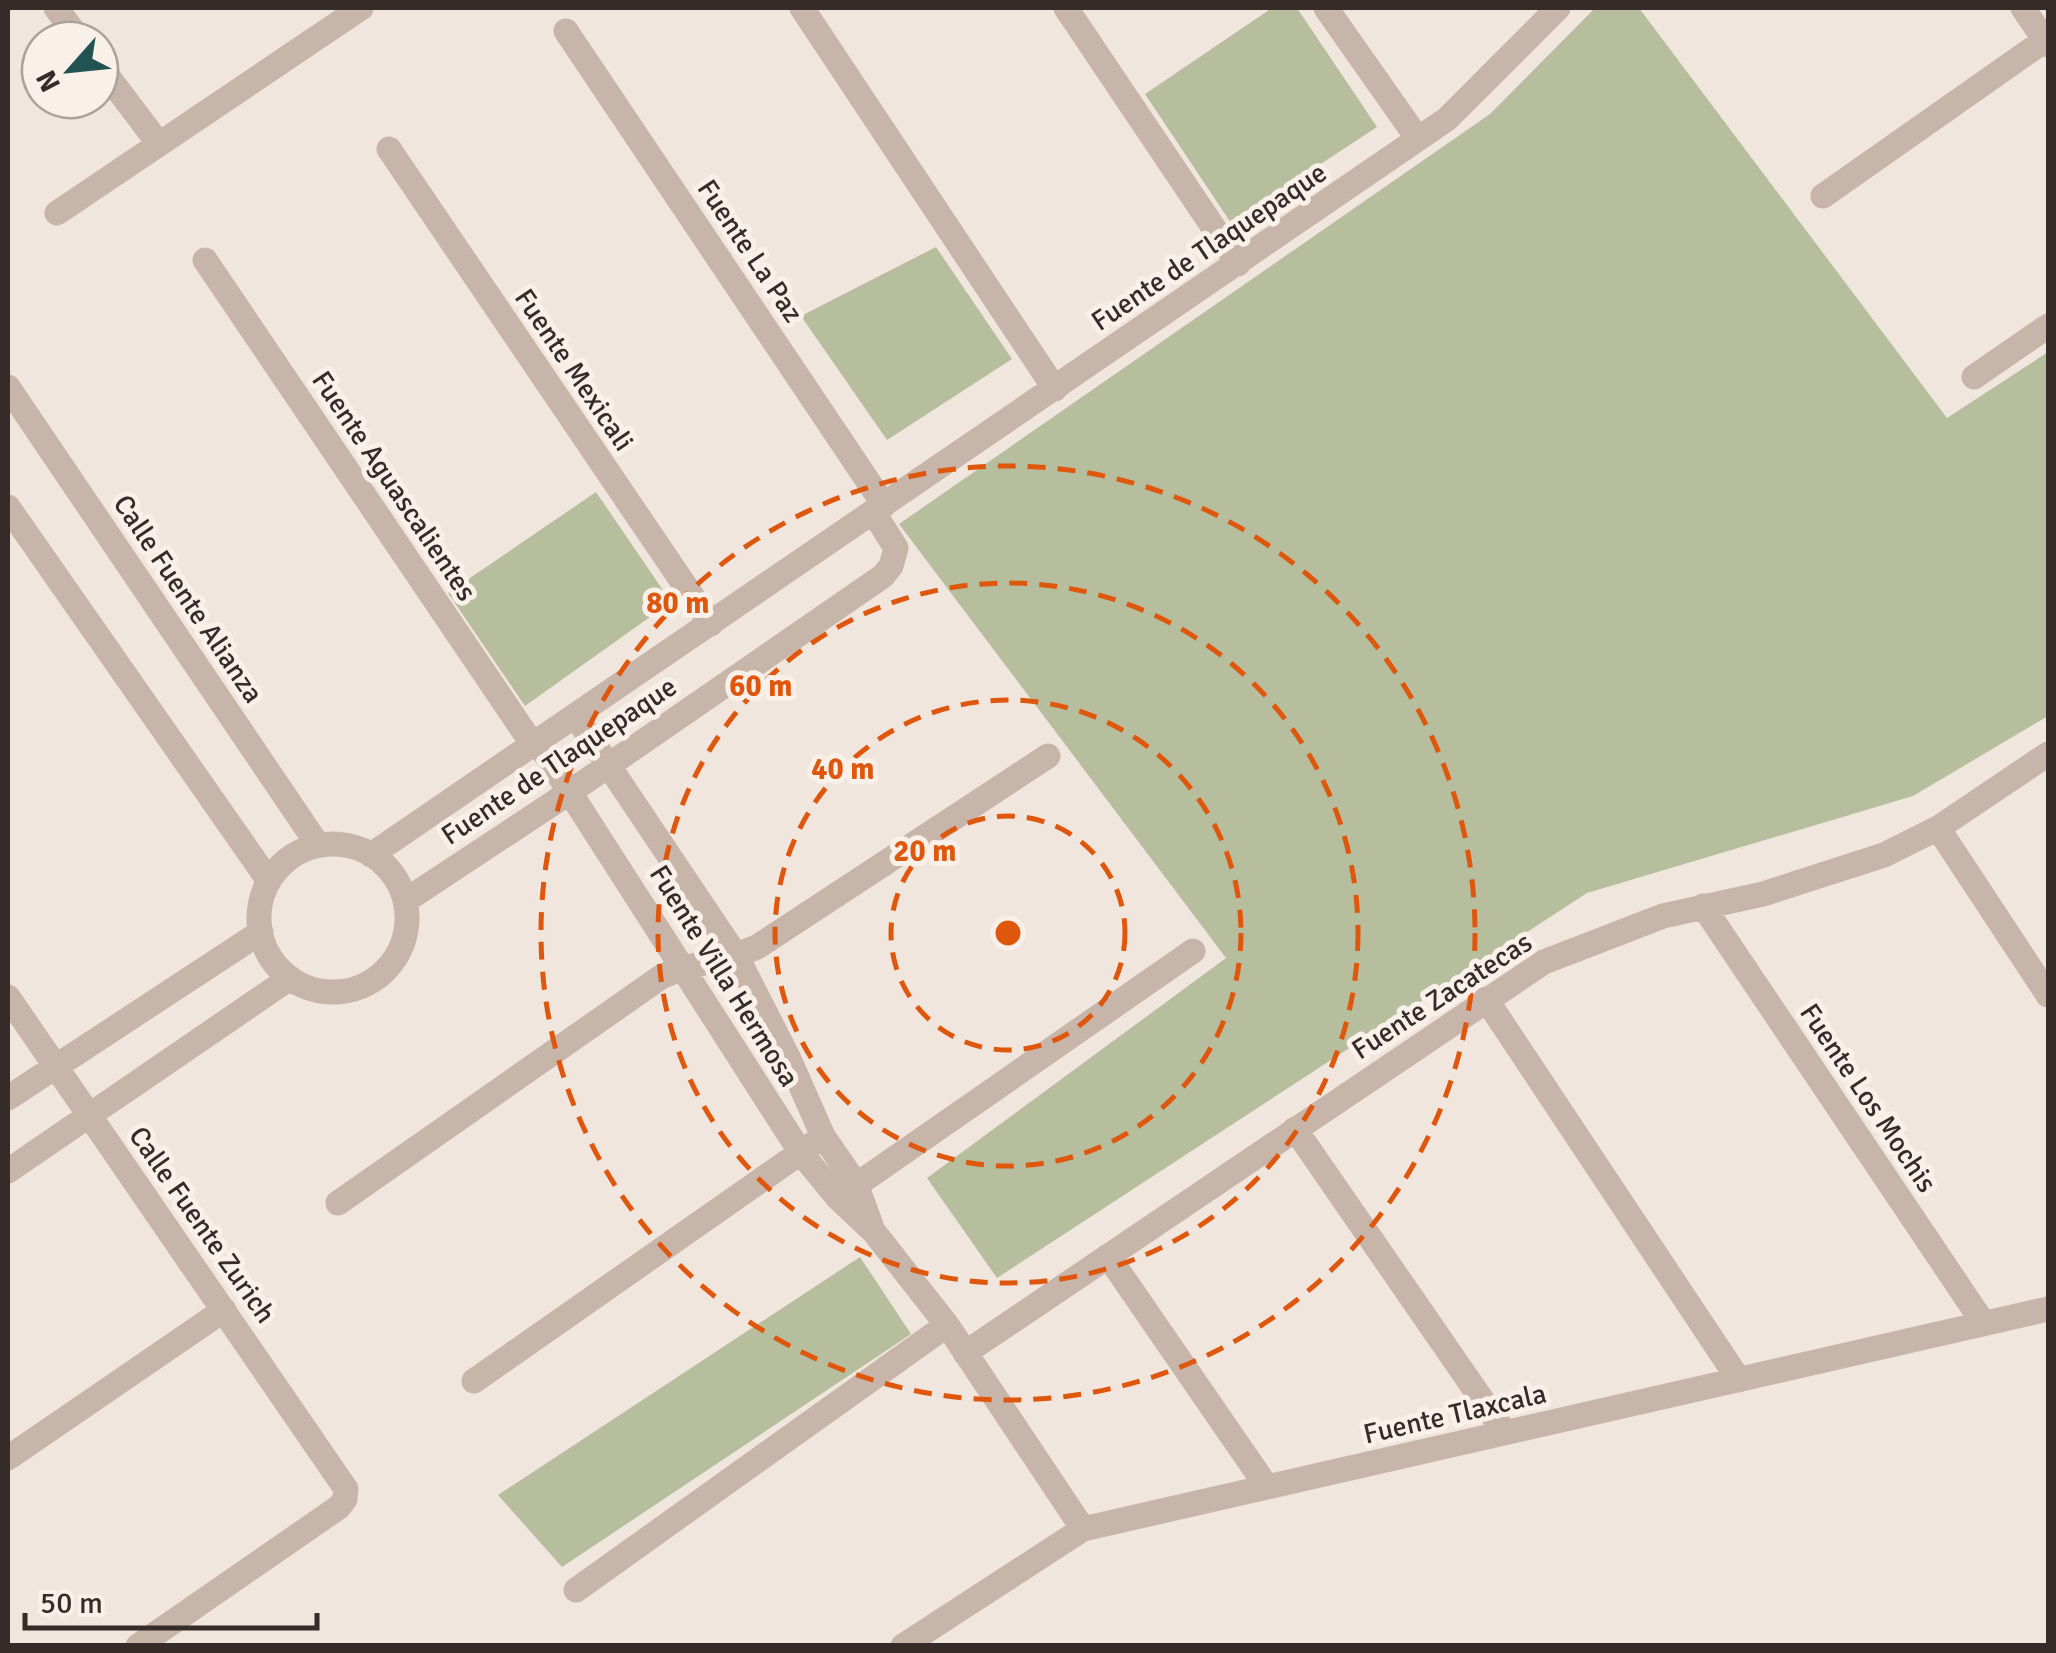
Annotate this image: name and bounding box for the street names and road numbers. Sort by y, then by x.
street label: Fuente de Tlaquepaque [1085,156,1333,338]
street label: Fuente La Paz [690,173,810,329]
street label: Fuente Mexicali [507,282,641,458]
street label: Fuente Aguascalientes [304,365,484,607]
street label: Calle Fuente Alianza [106,488,270,710]
street label: Fuente de Tlaquepaque [435,670,683,852]
street label: Fuente Villa Hermosa [642,859,806,1093]
street label: Fuente Zacatecas [1346,925,1538,1067]
street label: Fuente Los Mochis [1792,997,1944,1199]
street label: Calle Fuente Zurich [121,1120,283,1330]
street label: Fuente Tlaxcala [1360,1376,1550,1452]

